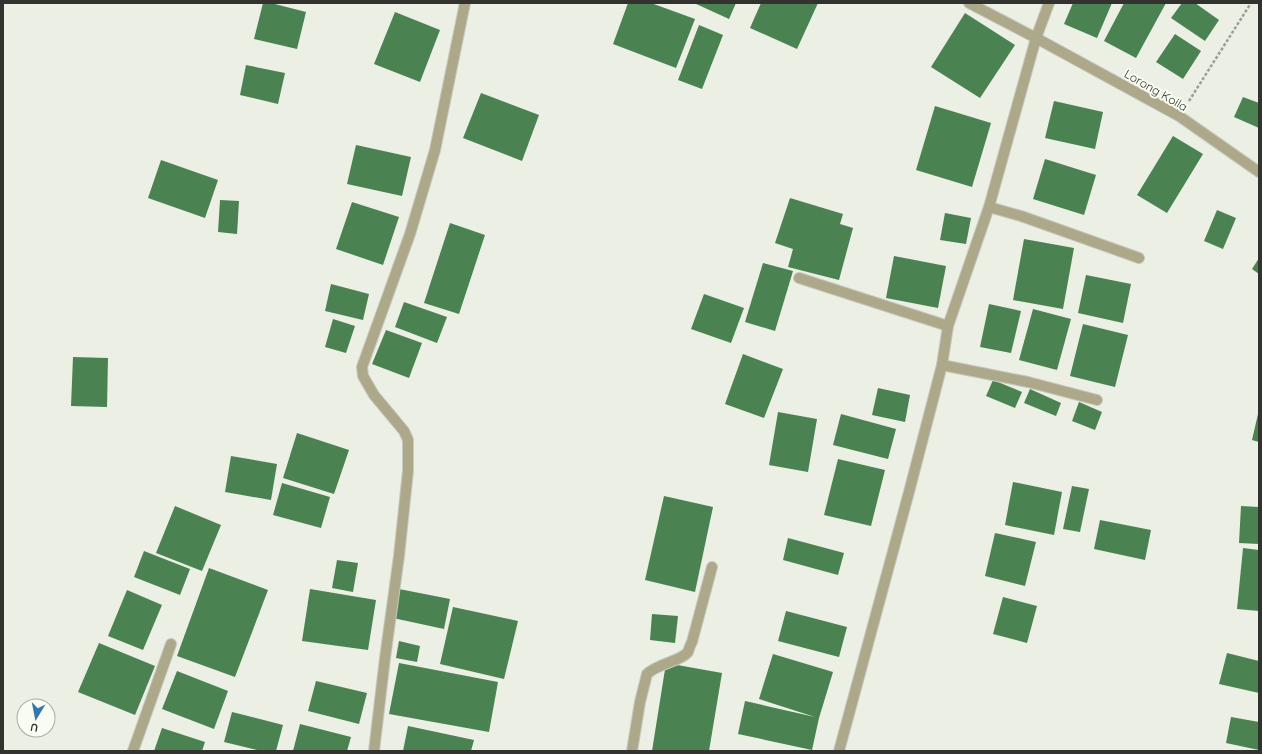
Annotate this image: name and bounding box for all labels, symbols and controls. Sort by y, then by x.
street label: Lorong Koila [1122,66,1190,114]
north arrow [16,698,56,738]
text: U [29,720,39,735]

